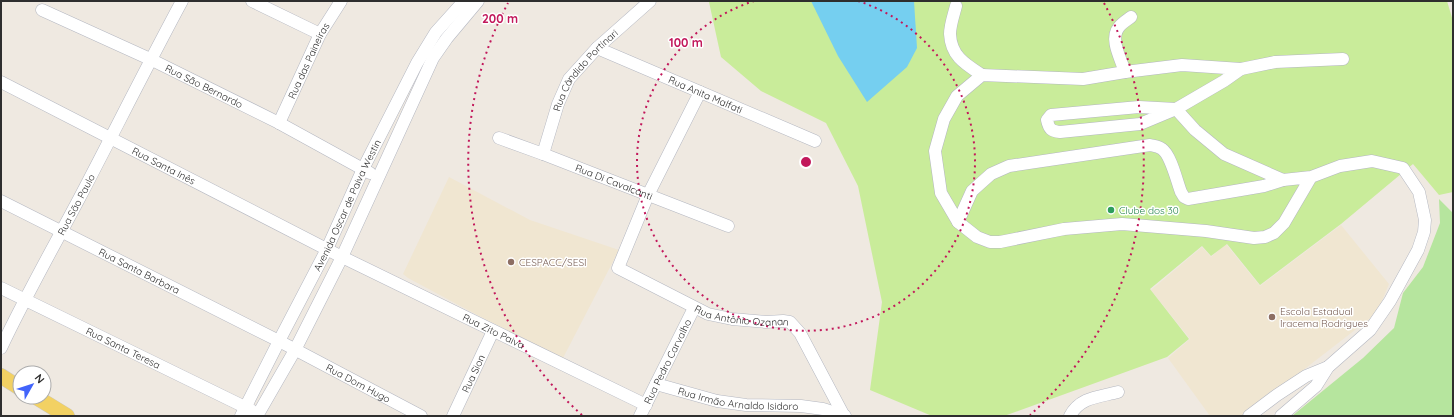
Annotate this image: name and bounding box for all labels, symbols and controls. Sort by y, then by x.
text: 200 m [482,11,518,26]
street label: Rua das Paineiras [285,20,333,101]
street label: Rua Cândido Portinari [550,27,621,113]
text: 100 m [669,35,703,50]
street label: Rua São Bernardo [163,62,245,111]
street label: Rua Anita Malfati [666,73,744,116]
street label: Avenida Oscar de Paiva Westin [311,137,384,273]
street label: Rua Santa Inês [130,144,198,188]
centre of rings [799,155,813,169]
street label: Rua Di Cavalcanti [573,161,654,203]
street label: Rua São Paulo [55,172,98,238]
place label: Clube dos 30 [1119,204,1179,217]
marker: Clube dos 30 [1106,205,1116,215]
street label: Rua Santa Barbara [96,245,182,297]
place label: CESPACC/SESI [519,256,587,269]
marker: CESPACC/SESI [506,257,516,267]
street label: Rua Antônio Ozanan [692,302,790,329]
place label: Escola Estadual Iracema Rodrigues [1280,305,1368,330]
street label: Rua Zito Paiva [460,311,527,352]
marker: Escola Estadual Iracema Rodrigues [1267,312,1277,322]
street label: Rua Pedro Carvalho [641,317,694,406]
street label: Rua Santa Teresa [84,324,162,372]
street label: Rua Sion [459,353,488,395]
street label: Rua Dom Hugo [324,361,393,406]
north arrow [12,365,52,405]
text: N [32,371,48,386]
street label: Rua Irmão Arnaldo Isidoro [676,384,798,413]

